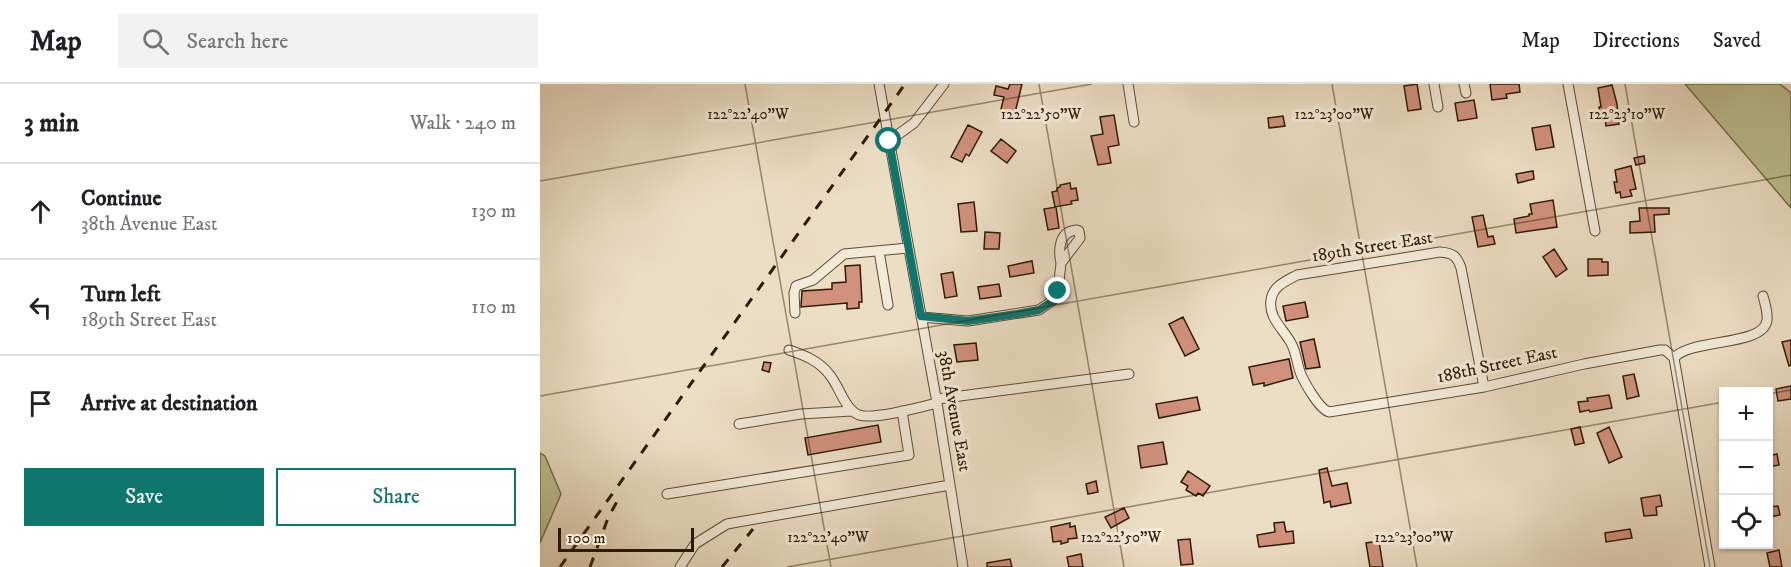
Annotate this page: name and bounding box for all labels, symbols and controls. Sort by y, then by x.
search box [118,14,538,68]
text: Map [30,24,82,59]
icon: search [139,25,172,58]
text: Search here [187,28,288,55]
text: Map [1521,28,1560,54]
text: Directions [1593,28,1680,54]
text: Saved [1713,28,1761,54]
text: 122°22'40"W [707,105,789,124]
text: 122°22'50"W [1001,105,1081,124]
text: 122°23'00"W [1294,105,1374,124]
text: 122°23'10"W [1589,105,1666,124]
text: 3 min [24,107,79,140]
text: Walk · 240 m [410,111,516,136]
route start [875,127,901,153]
text: Continue [81,185,162,212]
icon: ahead [24,195,57,228]
text: 130 m [471,199,516,224]
text: 38th Avenue East [81,212,217,237]
street label: 189th Street East [1310,227,1434,267]
route end [1044,277,1070,303]
text: Turn left [81,281,161,308]
icon: left [24,291,57,324]
text: 110 m [471,295,516,320]
text: 189th Street East [81,308,217,333]
street label: 188th Street East [1435,341,1559,388]
street label: 38th Avenue East [933,349,976,474]
icon: arrive [24,387,57,420]
map controls [1719,387,1773,549]
button: + [1719,387,1773,441]
text: Arrive at destination [81,390,258,417]
button: − [1719,441,1773,495]
button: Save [24,468,264,526]
button: Share [276,468,516,526]
button: locate [1719,495,1773,549]
scale bar [558,525,694,552]
text: 100 m [567,528,606,548]
text: 122°22'40"W [787,528,869,547]
text: 122°22'50"W [1081,528,1161,547]
text: 122°23'00"W [1374,528,1454,547]

